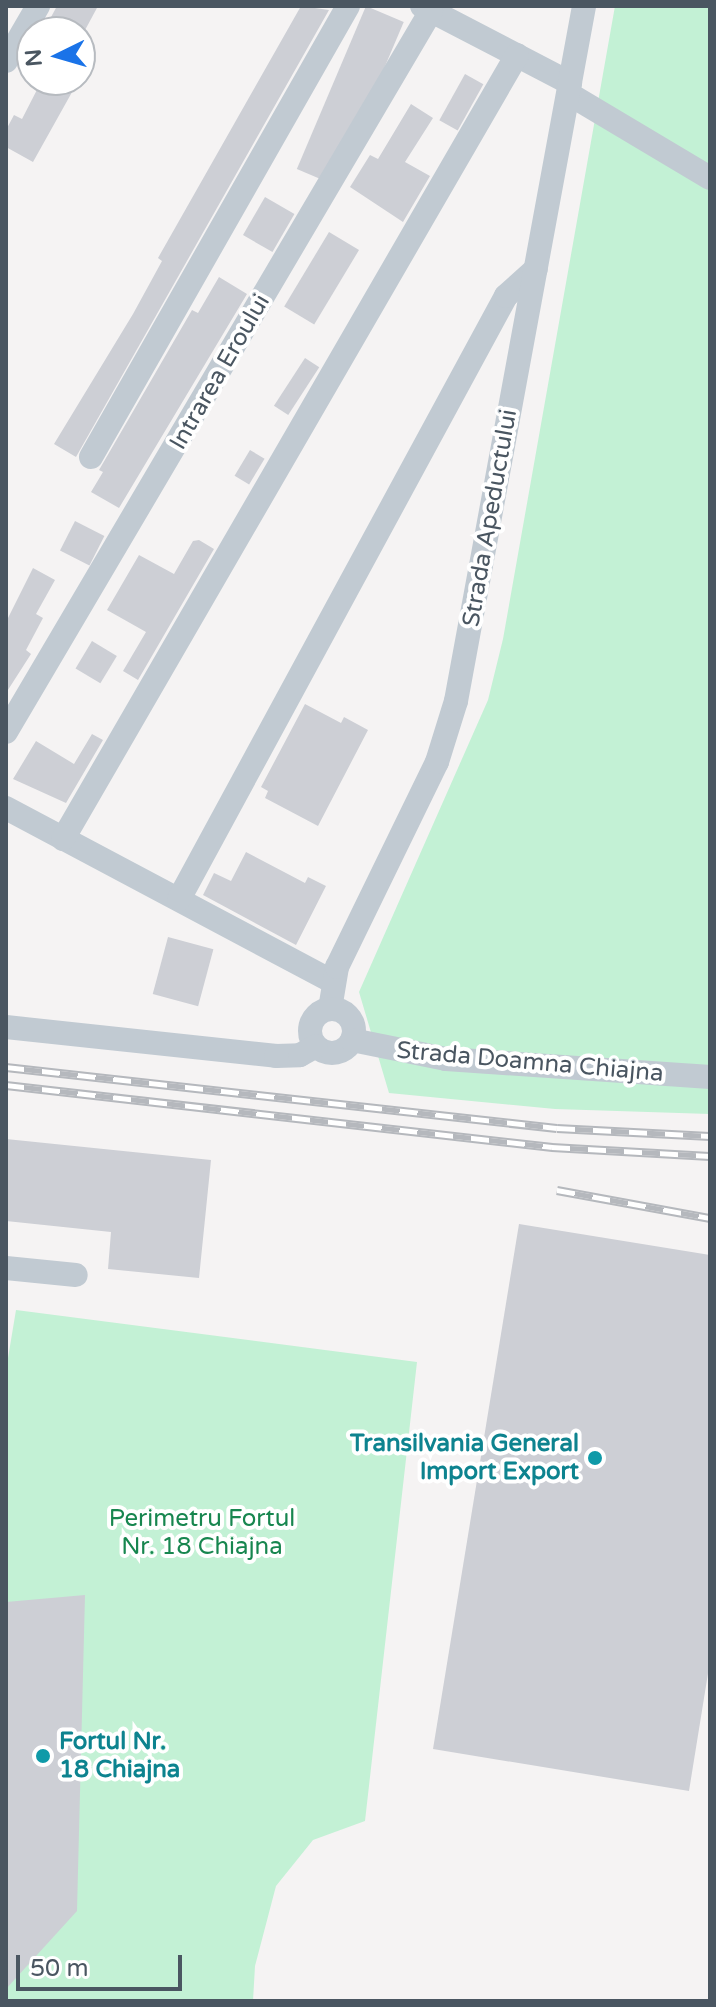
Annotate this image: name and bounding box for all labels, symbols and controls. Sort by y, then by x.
north arrow [16,16,96,96]
text: N [20,48,48,68]
street label: Intrarea Eroului [164,289,276,455]
street label: Strada Apeductului [457,407,523,629]
street label: Strada Doamna Chiajna [395,1036,665,1088]
place label: Transilvania General Import Export [350,1430,579,1486]
marker: Transilvania General Import Export [586,1449,604,1467]
park label: Perimetru Fortul Nr. 18 Chiajna [109,1505,295,1561]
place label: Fortul Nr. 18 Chiajna [59,1728,180,1784]
marker: Fortul Nr. 18 Chiajna [34,1747,52,1765]
scale bar [20,1939,186,1989]
text: 50 m [30,1954,88,1983]

